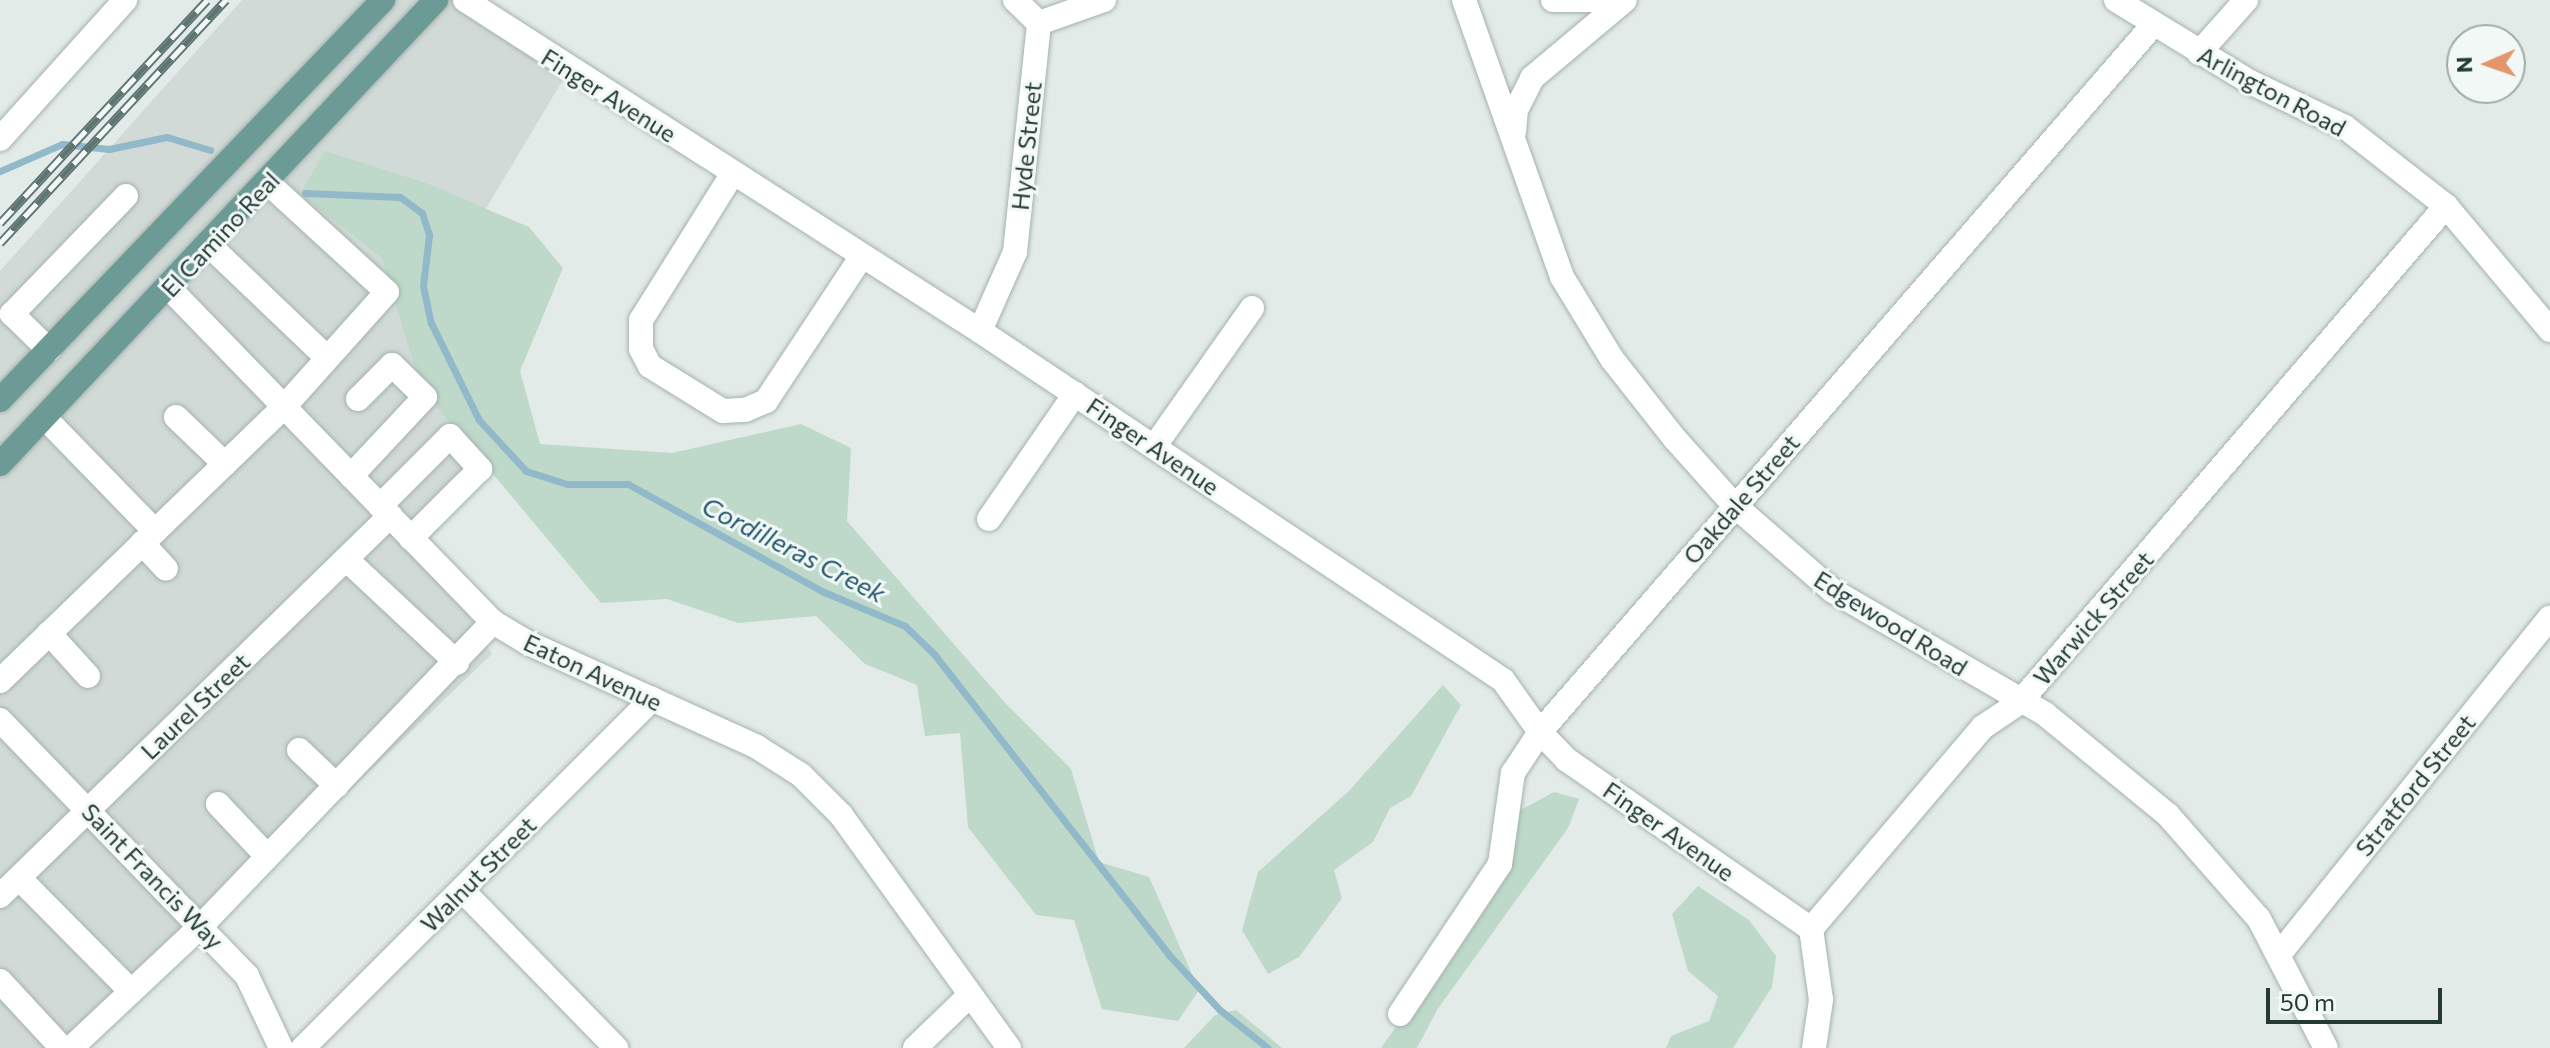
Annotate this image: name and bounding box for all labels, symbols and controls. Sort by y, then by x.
north arrow [2446,24,2526,104]
street label: Arlington Road [2193,40,2351,142]
street label: Finger Avenue [536,42,682,148]
text: N [2450,56,2477,74]
street label: Hyde Street [1005,80,1047,212]
street label: El Camino Real [155,166,285,302]
street label: Finger Avenue [1081,391,1225,501]
street label: Oakdale Street [1677,428,1805,570]
water label: Cordilleras Creek [697,489,891,609]
street label: Warwick Street [2027,545,2159,691]
street label: Edgewood Road [1809,564,1973,682]
street label: Eaton Avenue [519,627,667,717]
street label: Laurel Street [135,647,255,765]
street label: Stratford Street [2349,708,2481,862]
street label: Finger Avenue [1598,775,1740,887]
street label: Saint Francis Way [76,797,230,955]
street label: Walnut Street [414,810,542,938]
scale bar [2270,972,2446,1022]
text: 50 m [2280,987,2335,1016]

